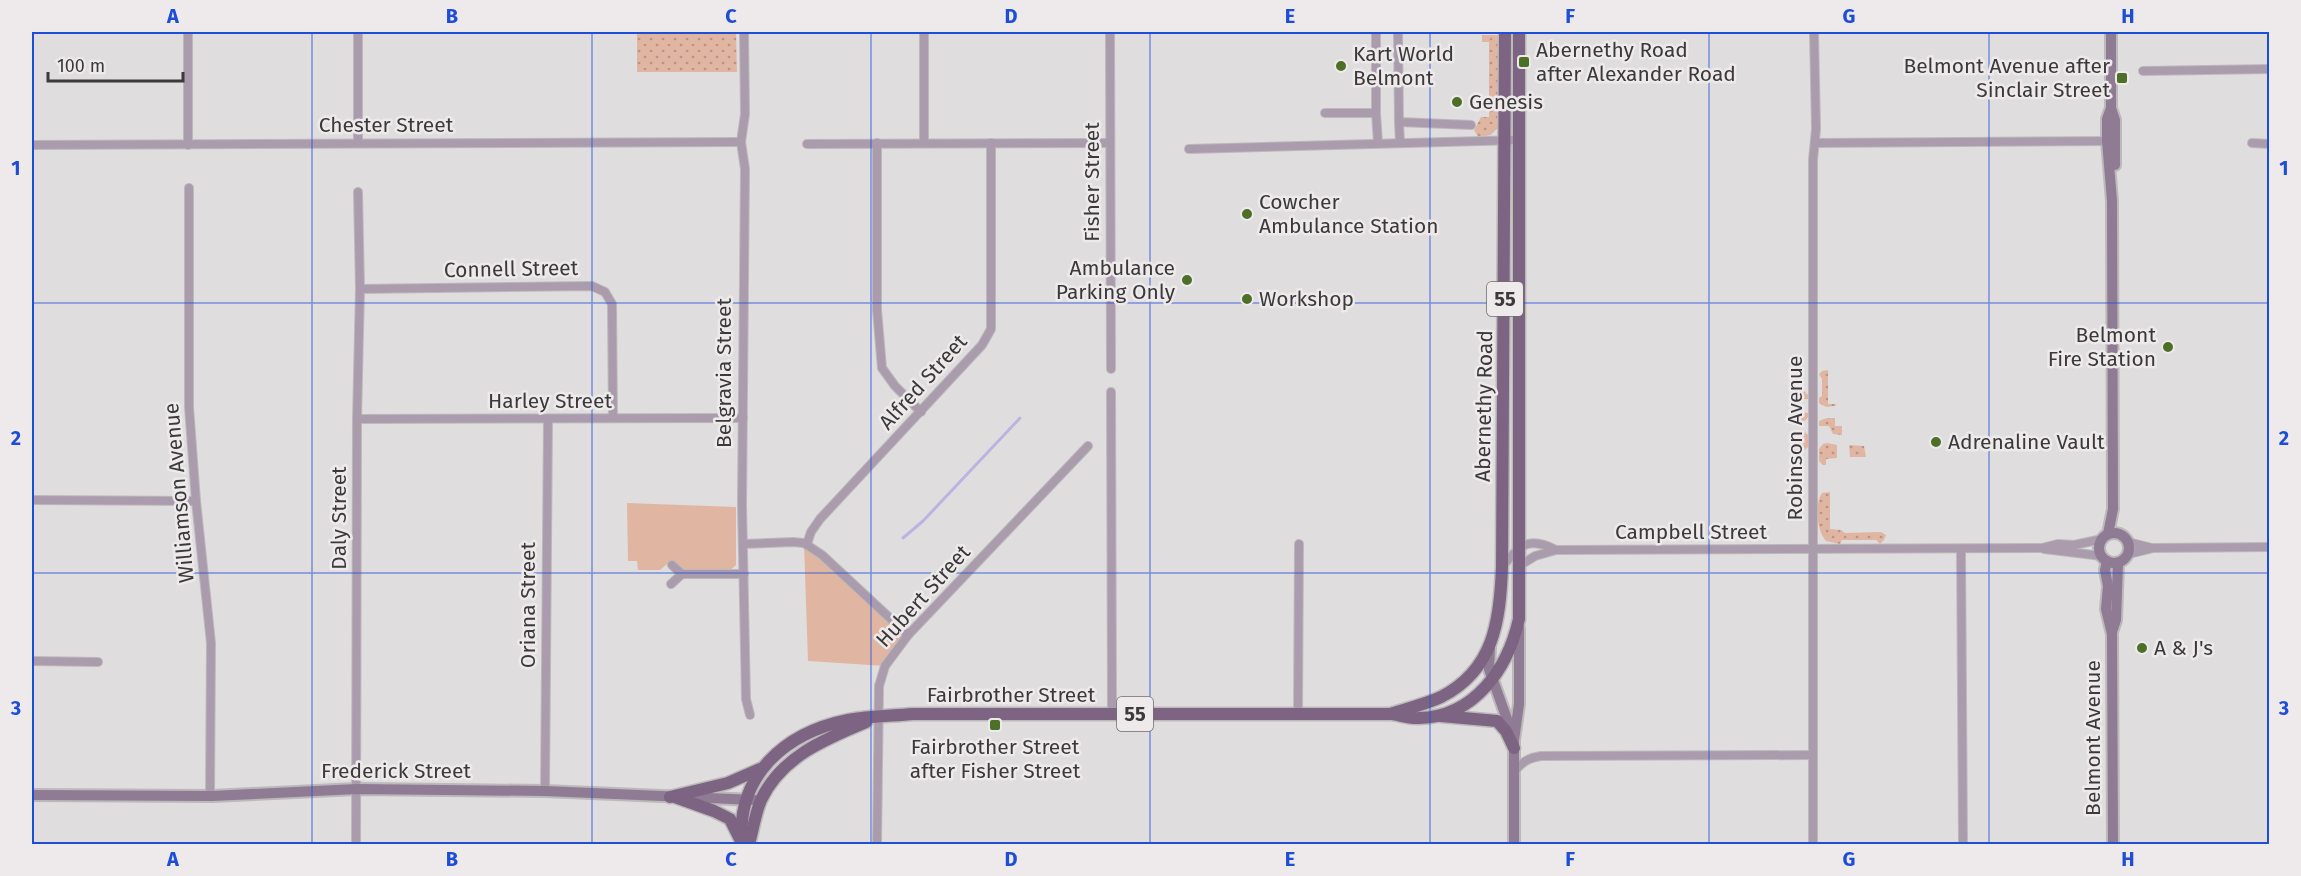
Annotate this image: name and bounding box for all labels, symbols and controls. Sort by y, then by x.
text: A [166,4,180,28]
text: B [446,4,458,28]
text: C [725,4,737,28]
text: D [1004,4,1018,28]
text: E [1285,4,1295,28]
text: F [1565,4,1575,28]
text: G [1843,4,1855,28]
text: H [2121,4,2135,28]
place label: Abernethy Road after Alexander Road [1536,37,1736,87]
place label: Kart World Belmont [1353,41,1454,91]
scale bar [48,45,183,83]
place label: Belmont Avenue after Sinclair Street [1903,53,2110,103]
text: 100 m [57,55,105,77]
marker: Abernethy Road after Alexander Road [1517,55,1531,69]
marker: Kart World Belmont [1334,59,1348,73]
marker: Belmont Avenue after Sinclair Street [2115,71,2129,85]
place label: Genesis [1469,89,1543,115]
marker: Genesis [1450,95,1464,109]
street label: Chester Street [319,112,454,138]
street label: Fisher Street [1079,122,1105,242]
text: 1 [11,156,21,180]
text: 1 [2279,156,2289,180]
place label: Cowcher Ambulance Station [1259,189,1439,239]
marker: Cowcher Ambulance Station [1240,207,1254,221]
street label: Connell Street [444,255,579,283]
place label: Ambulance Parking Only [1056,255,1176,305]
marker: Ambulance Parking Only [1180,273,1194,287]
road number: 55 [1487,282,1523,316]
place label: Workshop [1259,286,1354,312]
marker: Workshop [1240,292,1254,306]
street label: Belgravia Street [711,298,737,448]
place label: Belmont Fire Station [2048,322,2156,372]
street label: Alfred Street [873,329,973,435]
street label: Abernethy Road [1470,330,1498,482]
marker: Belmont Fire Station [2161,340,2175,354]
street label: Robinson Avenue [1782,356,1808,521]
street label: Harley Street [488,388,612,414]
street label: Williamson Avenue [158,402,200,584]
text: 2 [11,426,21,450]
text: 2 [2279,426,2289,450]
place label: Adrenaline Vault [1948,429,2105,455]
marker: Adrenaline Vault [1929,435,1943,449]
street label: Daly Street [326,466,352,570]
street label: Campbell Street [1615,519,1768,545]
street label: Hubert Street [870,539,976,653]
street label: Oriana Street [515,541,541,668]
place label: A & J's [2154,635,2213,661]
marker: A & J's [2135,641,2149,655]
street label: Belmont Avenue [2080,660,2106,816]
street label: Fairbrother Street [927,682,1096,708]
text: 3 [10,696,21,720]
text: 3 [2278,696,2289,720]
road number: 55 [1117,697,1153,731]
marker: Fairbrother Street after Fisher Street [988,718,1002,732]
place label: Fairbrother Street after Fisher Street [910,734,1081,784]
street label: Frederick Street [321,758,471,784]
text: A [166,847,180,871]
text: B [446,847,458,871]
text: C [725,847,737,871]
text: D [1004,847,1018,871]
text: E [1285,847,1295,871]
text: F [1565,847,1575,871]
text: G [1843,847,1855,871]
text: H [2121,847,2135,871]

